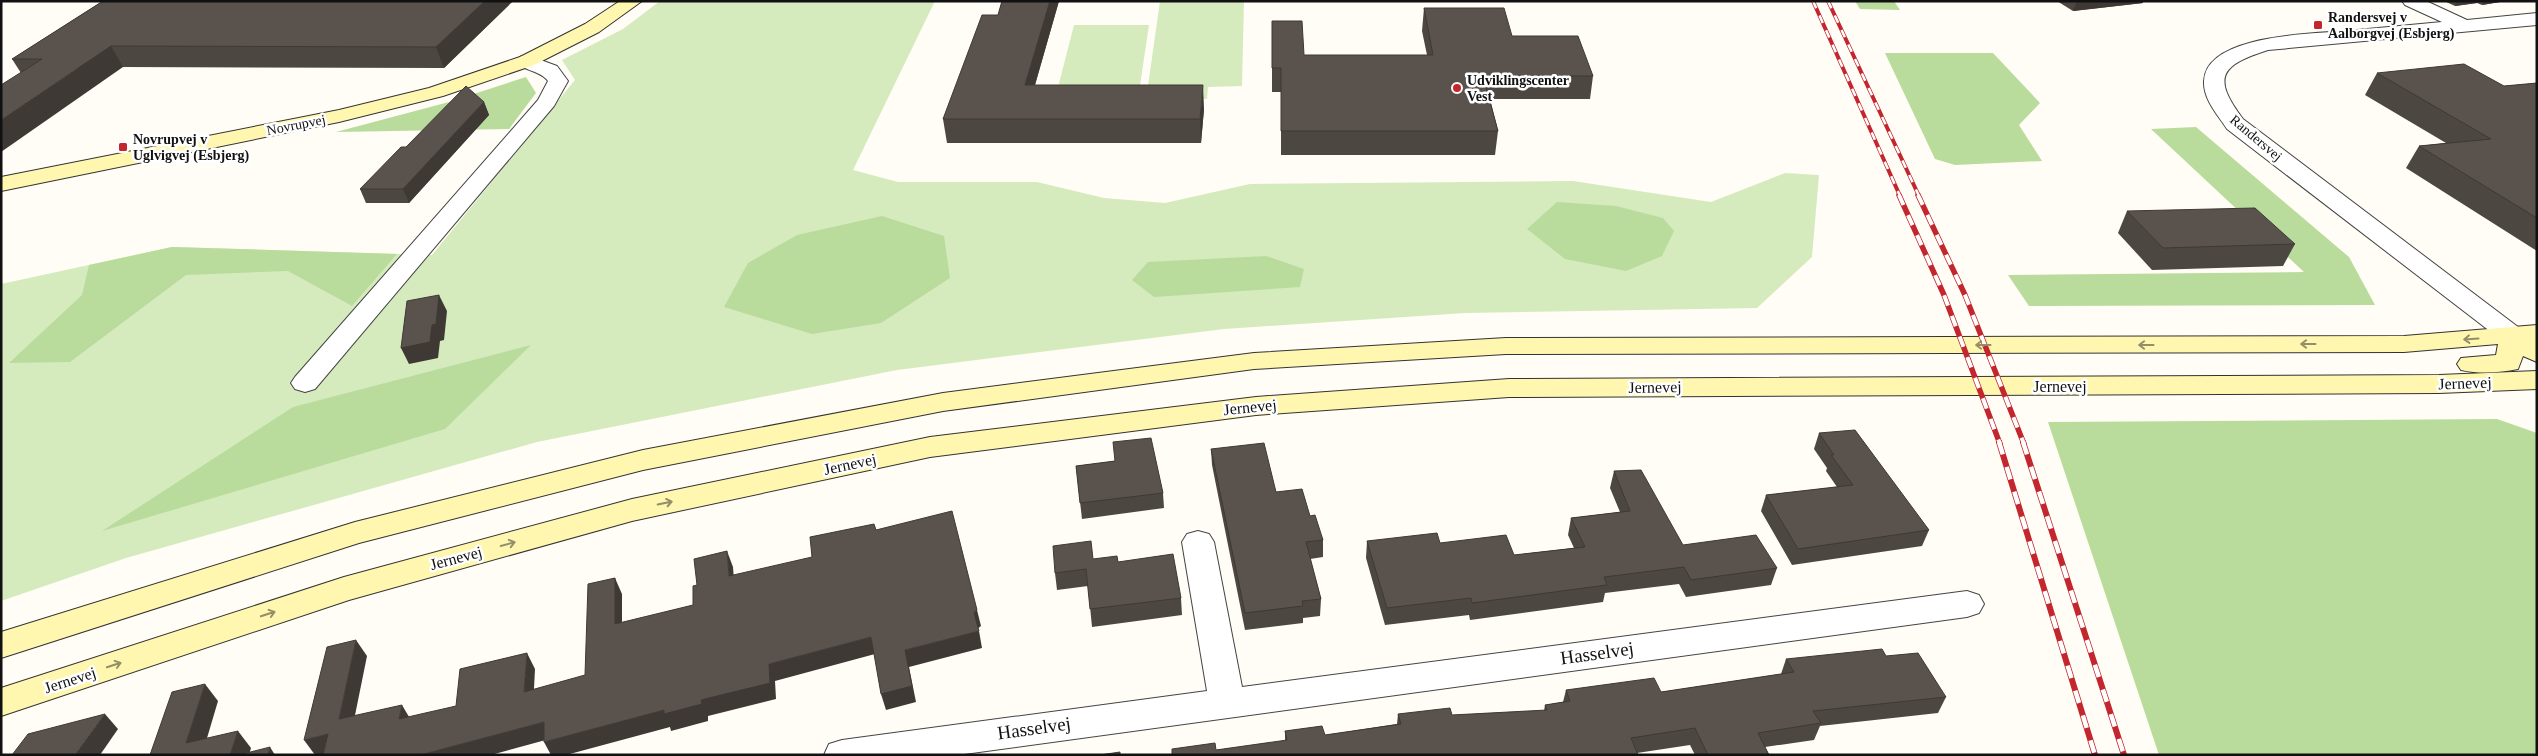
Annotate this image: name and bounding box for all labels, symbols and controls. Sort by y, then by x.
place label: Randersvej v Aalborgvej (Esbjerg) [2328,10,2455,42]
marker: Randersvej v Aalborgvej (Esbjerg) [2312,19,2324,31]
place label: Udviklingscenter Vest [1467,73,1569,104]
marker: Udviklingscenter Vest [1451,82,1463,94]
street label: Novrupvej [265,112,327,138]
street label: Randersvej [2227,112,2285,164]
place label: Novrupvej v Uglvigvej (Esbjerg) [133,132,250,164]
marker: Novrupvej v Uglvigvej (Esbjerg) [117,141,129,153]
one-way arrow [2463,334,2479,344]
one-way arrow [2301,339,2317,349]
one-way arrow [1976,340,1992,350]
one-way arrow [2138,340,2154,350]
street label: Jernevej [2438,374,2492,393]
street label: Jernevej [1628,378,1682,397]
street label: Jernevej [2033,378,2087,396]
street label: Jernevej [1223,396,1278,419]
street label: Jernevej [822,450,878,479]
one-way arrow [657,498,673,507]
one-way arrow [500,539,516,548]
street label: Jernevej [428,543,484,574]
one-way arrow [260,609,276,618]
street label: Hasselvej [1559,637,1635,669]
one-way arrow [106,660,121,669]
street label: Jernevej [42,664,98,697]
street label: Hasselvej [996,712,1072,744]

